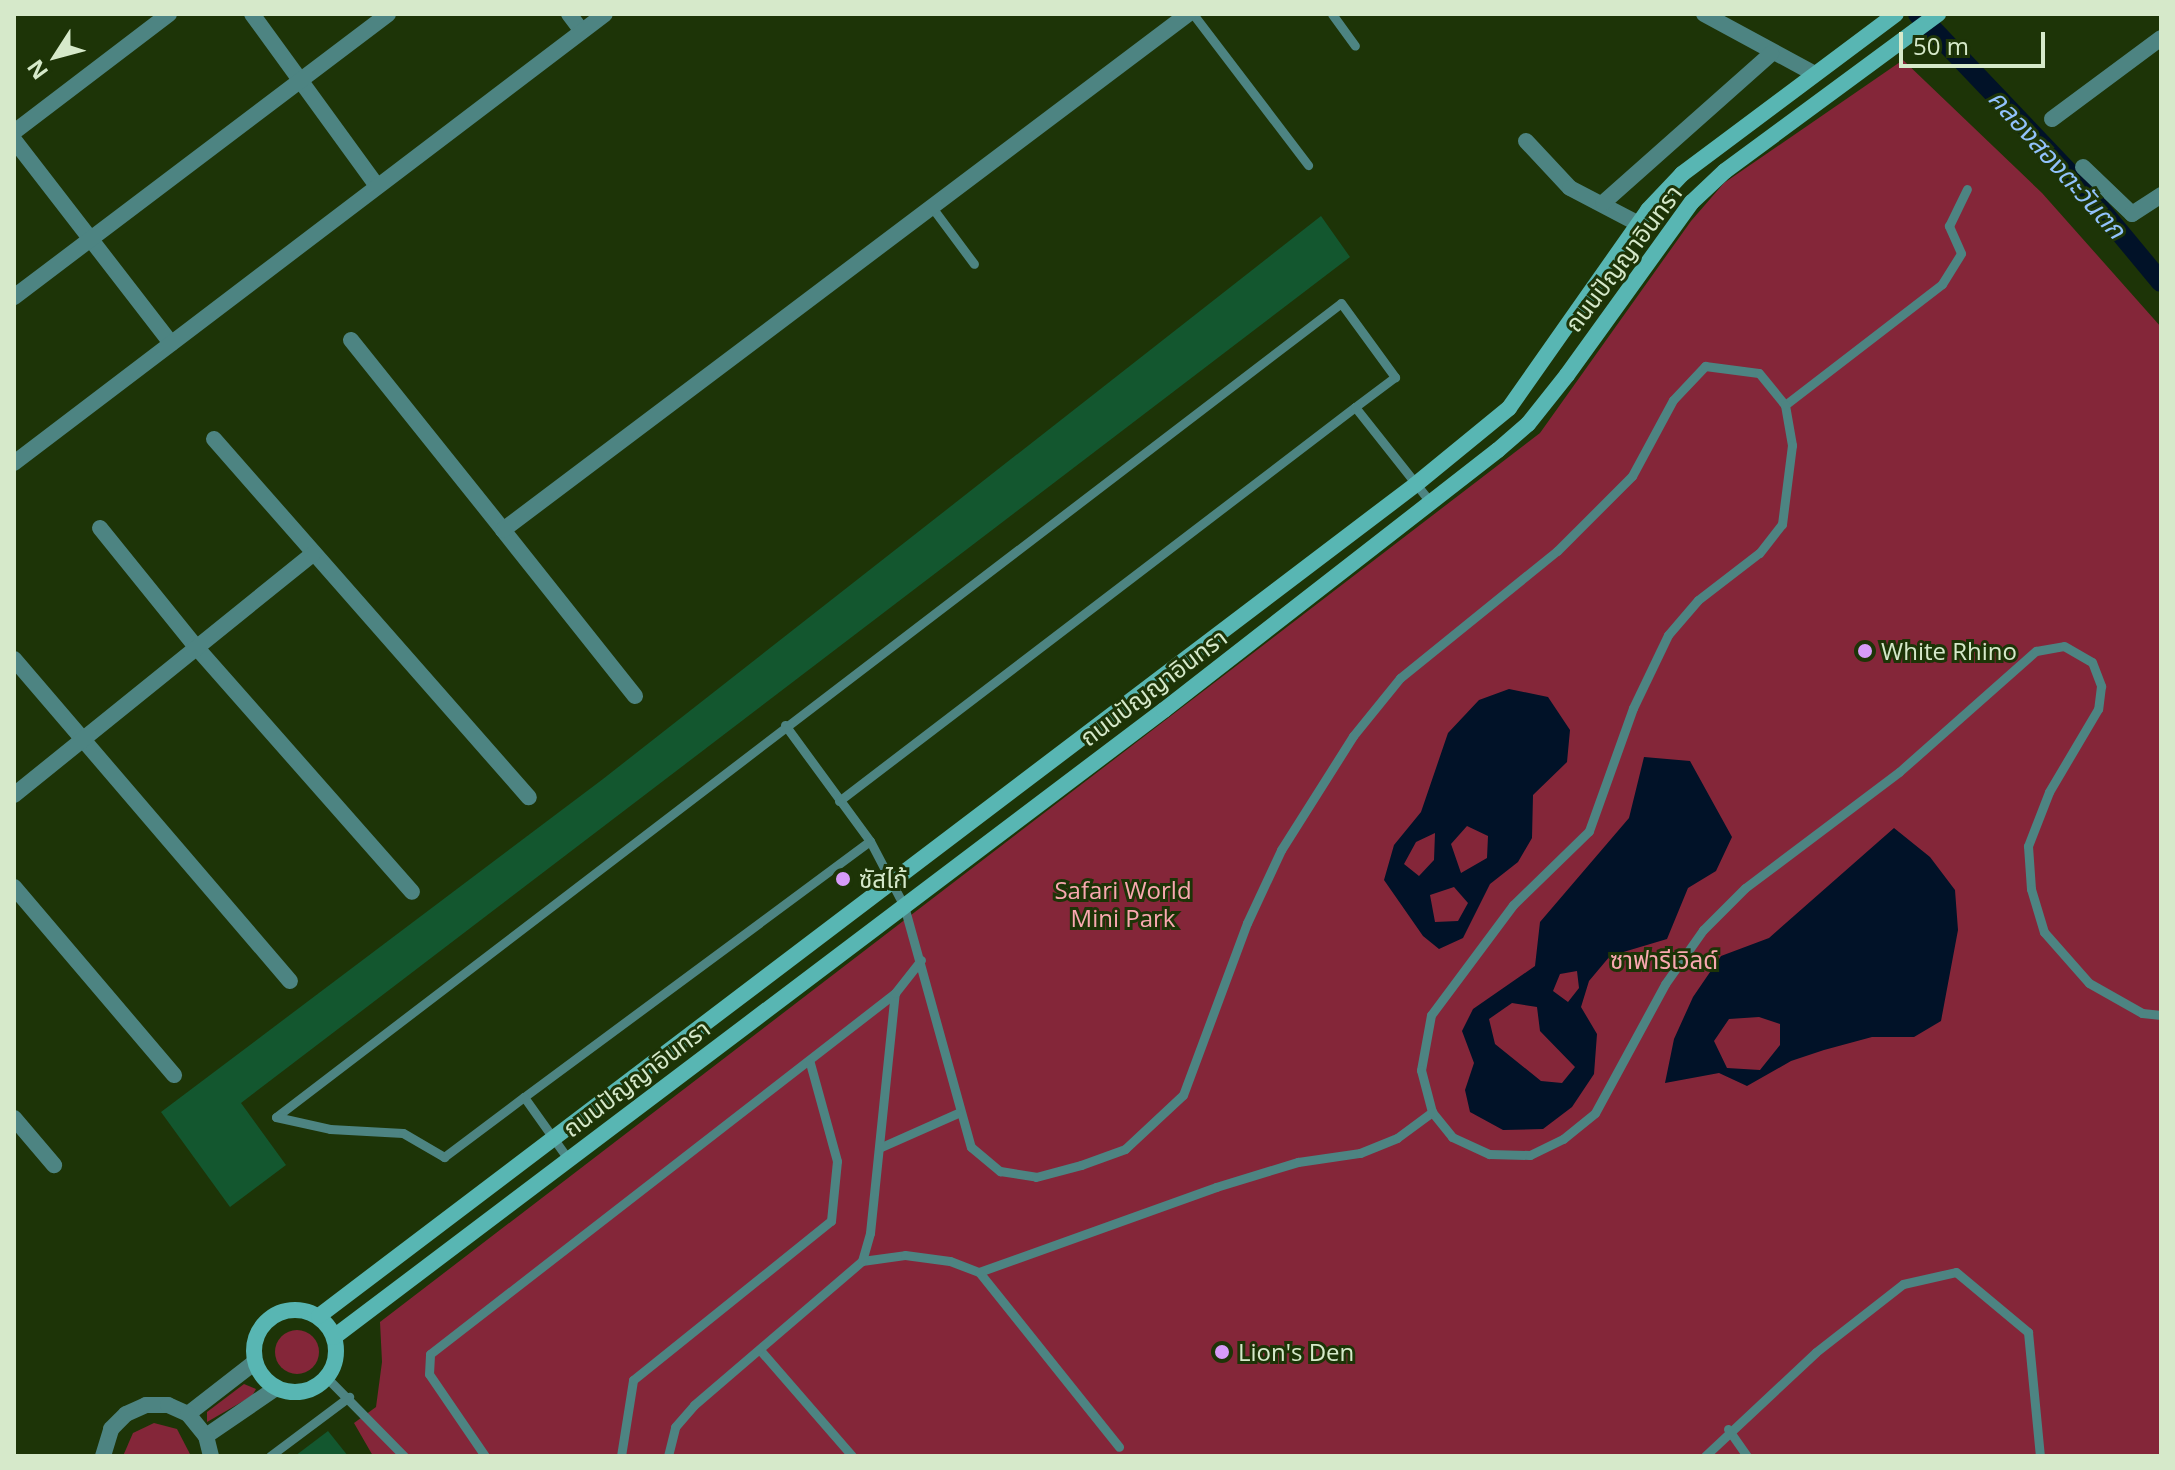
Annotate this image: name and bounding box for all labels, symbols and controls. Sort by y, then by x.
north arrow [16,16,96,96]
scale bar [1903,16,2049,66]
text: 50 m [1913,29,1969,62]
text: N [19,54,54,86]
water label: คลองสองตะวันตก [1982,83,2132,245]
street label: ถนนปัญญาอินทรา [1558,179,1688,337]
street label: ถนนปัญญาอินทรา [1074,622,1232,752]
place label: White Rhino [1881,637,2017,665]
marker: White Rhino [1856,642,1874,660]
place label: ซัสไก้ [859,865,908,893]
marker: ซัสไก้ [834,870,852,888]
park label: Safari World Mini Park [1054,876,1192,932]
park label: ซาฟารีเวิลด์ [1610,946,1718,974]
street label: ถนนปัญญาอินทรา [557,1013,715,1143]
place label: Lion's Den [1238,1338,1354,1366]
marker: Lion's Den [1213,1343,1231,1361]

